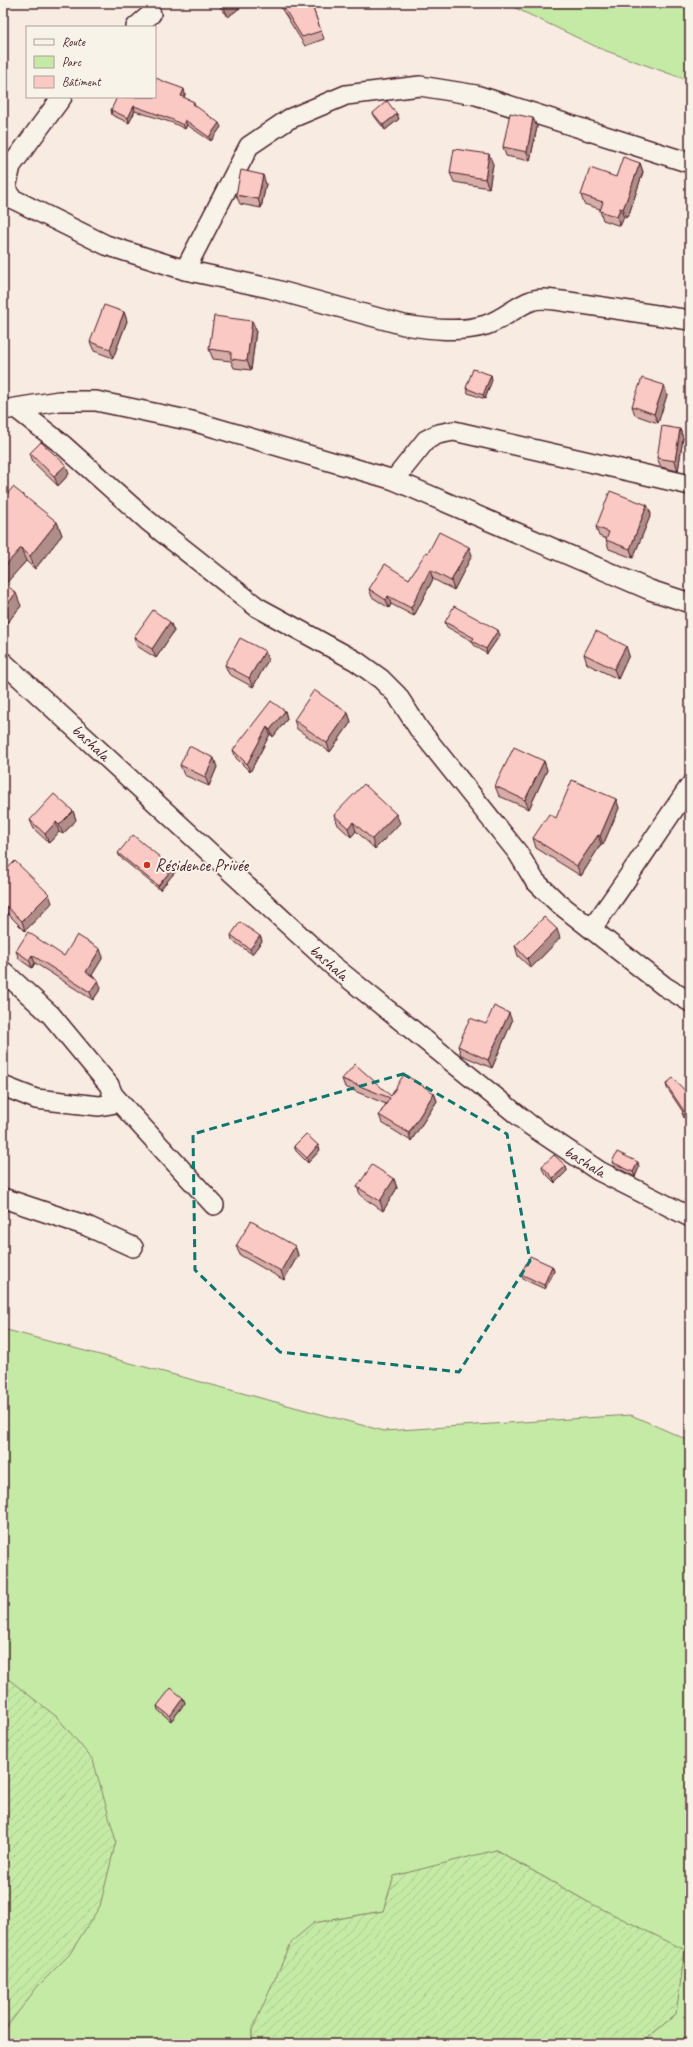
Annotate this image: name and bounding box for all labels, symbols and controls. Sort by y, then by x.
legend [26,26,156,98]
text: Route [62,34,86,50]
text: Parc [62,54,82,70]
text: Bâtiment [62,74,101,90]
street label: bashala [67,719,116,767]
place label: Résidence Privée [155,855,249,876]
marker: Résidence Privée [142,860,152,870]
street label: bashala [305,940,354,986]
street label: bashala [560,1141,611,1183]

